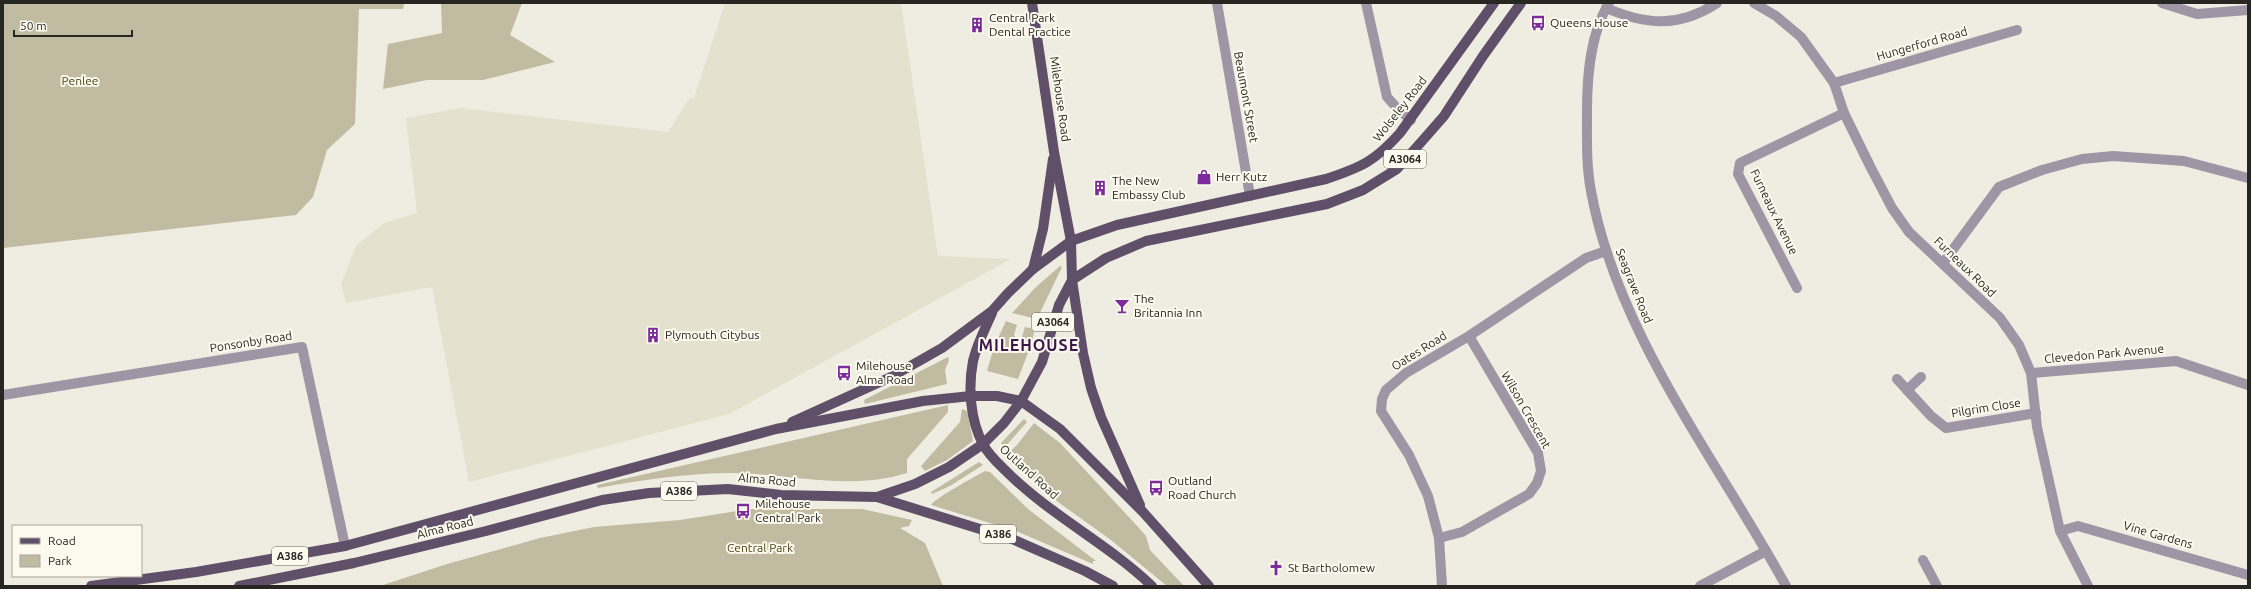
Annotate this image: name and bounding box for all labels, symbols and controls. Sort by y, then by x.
place label: Central Park Dental Practice [989,11,1071,38]
scale bar [14,12,132,38]
bus stop icon: Queens House [1529,14,1547,32]
building icon: Central Park Dental Practice [968,16,986,34]
place label: Queens House [1550,16,1628,29]
text: 50 m [20,19,47,32]
street label: Hungerford Road [1875,24,1969,63]
street label: Beaumont Street [1232,50,1261,144]
street label: Milehouse Road [1048,55,1073,142]
park label: Penlee [62,74,98,87]
street label: Wolseley Road [1370,74,1429,144]
road number: A3064 [1384,150,1426,168]
street label: Furneaux Avenue [1748,167,1801,257]
shop icon: Herr Kutz [1195,168,1213,186]
place label: Herr Kutz [1216,170,1268,183]
place label: The New Embassy Club [1112,174,1186,201]
building icon: The New Embassy Club [1091,179,1109,197]
street label: Furneaux Road [1932,234,1999,299]
street label: Seagrave Road [1614,247,1655,325]
place label: The Britannia Inn [1134,292,1202,319]
bar icon: The Britannia Inn [1113,297,1131,315]
road number: A3064 [1032,313,1074,331]
building icon: Plymouth Citybus [644,326,662,344]
place label: Plymouth Citybus [665,328,760,341]
street label: Ponsonby Road [209,329,293,354]
street label: Oates Road [1389,329,1449,373]
district label: MILEHOUSE [979,336,1079,354]
street label: Clevedon Park Avenue [2043,342,2164,365]
place label: Milehouse Alma Road [856,359,914,386]
bus stop icon: Milehouse Alma Road [835,364,853,382]
street label: Wilson Crescent [1499,369,1554,451]
street label: Pilgrim Close [1950,396,2022,419]
street label: Outland Road [997,442,1061,501]
street label: Alma Road [738,471,796,488]
place label: Outland Road Church [1168,474,1236,501]
bus stop icon: Outland Road Church [1147,479,1165,497]
road number: A386 [661,482,697,500]
place label: Milehouse Central Park [755,497,821,524]
bus stop icon: Milehouse Central Park [734,502,752,520]
street label: Alma Road [415,514,475,541]
street label: Vine Gardens [2122,518,2194,551]
legend [12,525,142,577]
road number: A386 [980,525,1016,543]
text: Road [48,534,76,547]
park label: Central Park [727,541,793,554]
road number: A386 [272,547,308,565]
text: Park [48,554,72,567]
church icon: St Bartholomew [1267,559,1285,577]
place label: St Bartholomew [1288,561,1376,574]

